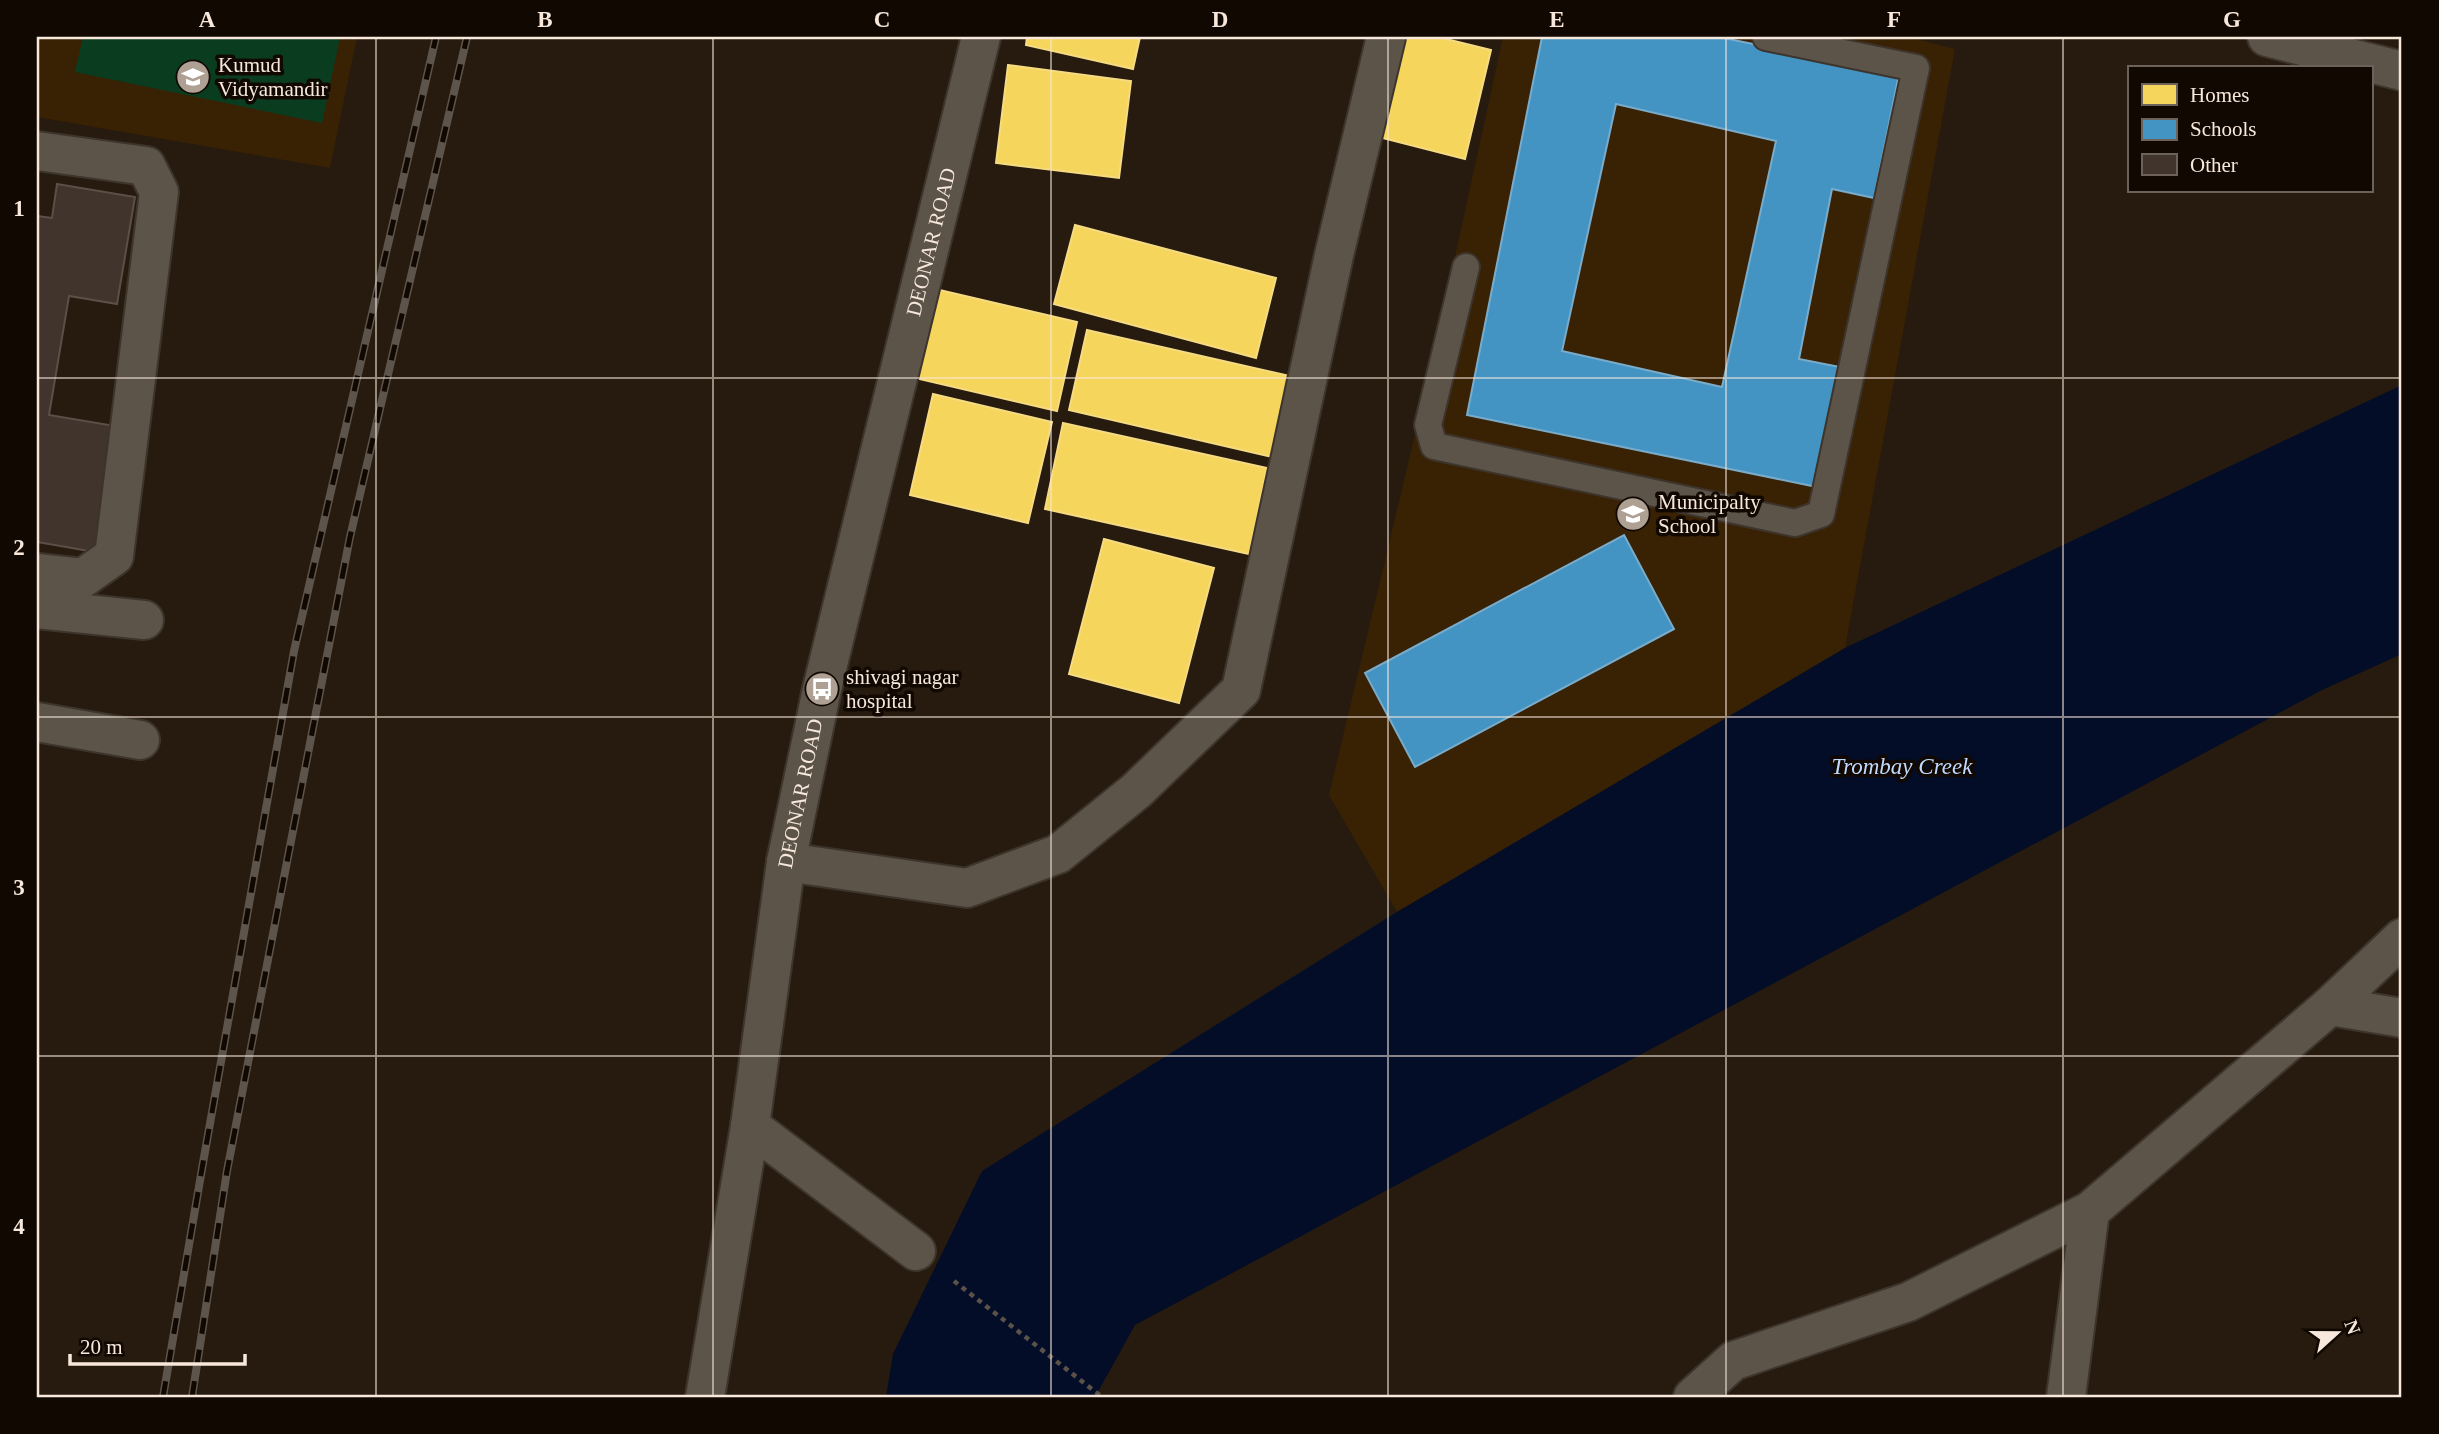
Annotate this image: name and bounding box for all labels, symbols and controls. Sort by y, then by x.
text: A [199,7,216,32]
text: B [537,7,553,32]
text: C [874,7,890,32]
text: D [1212,7,1228,32]
text: E [1549,7,1565,32]
text: F [1887,7,1901,32]
text: G [2223,7,2241,32]
place label: Kumud Vidyamandir [218,53,328,101]
school or university icon: Kumud Vidyamandir [174,58,212,96]
legend [2128,66,2372,192]
text: Homes [2190,83,2250,107]
text: Schools [2190,117,2257,141]
text: Other [2190,153,2238,177]
street label: DEONAR ROAD [901,165,961,319]
text: 1 [13,196,25,221]
place label: Municipalty School [1658,490,1761,538]
school or university icon: Municipalty School [1614,495,1652,533]
text: 2 [13,535,25,560]
place label: shivagi nagar hospital [846,665,959,713]
bus stop icon: shivagi nagar hospital [803,670,841,708]
street label: DEONAR ROAD [773,717,827,871]
water label: Trombay Creek [1832,754,1973,779]
text: 3 [13,875,25,900]
text: 4 [13,1214,25,1239]
north arrow [2302,1298,2372,1368]
text: N [2340,1317,2365,1338]
scale bar [70,1322,245,1366]
text: 20 m [80,1335,123,1359]

